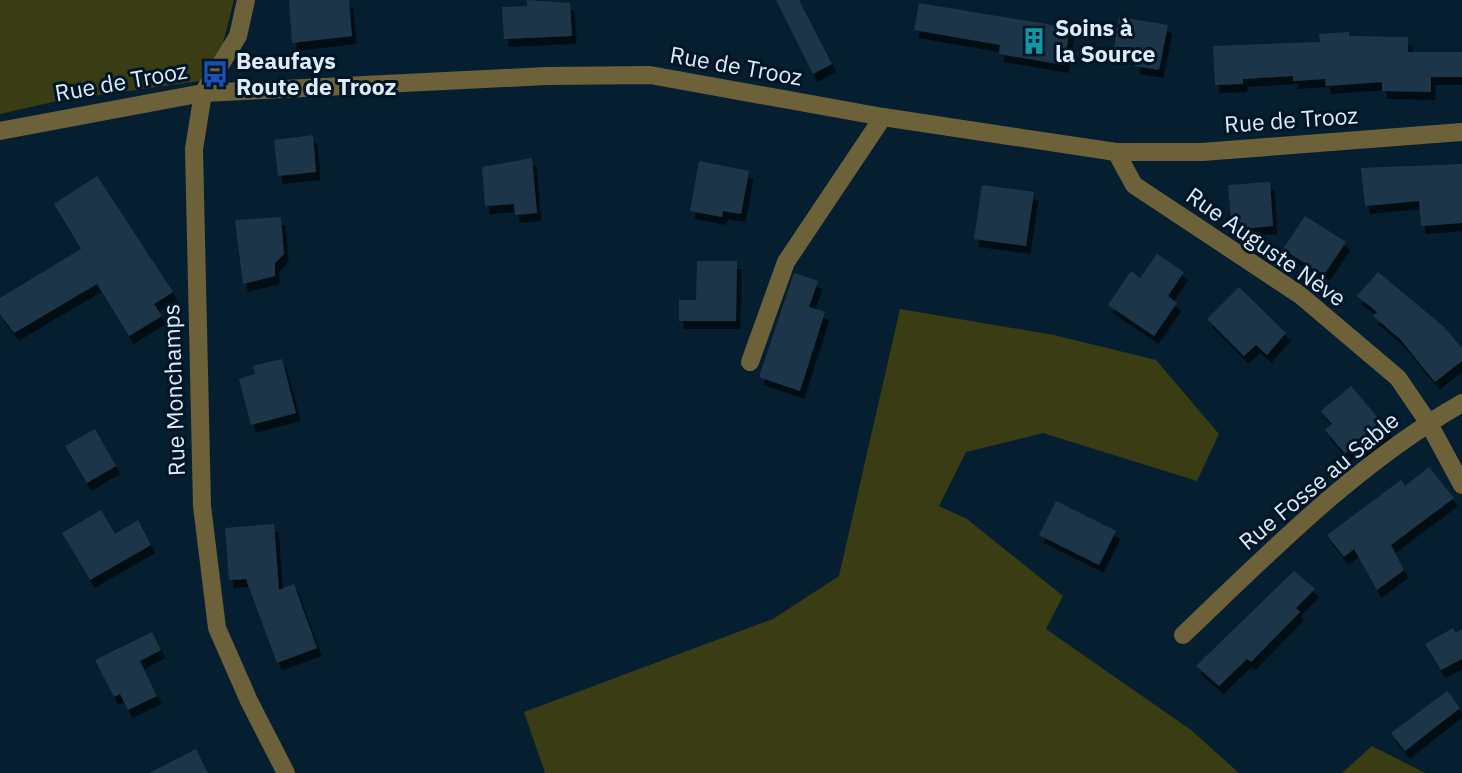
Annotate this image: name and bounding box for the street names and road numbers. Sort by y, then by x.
street label: Rue de Trooz [668,39,805,91]
street label: Rue de Trooz [52,55,189,107]
street label: Rue de Trooz [1223,99,1359,139]
street label: Rue Auguste Nève [1181,180,1352,312]
street label: Rue Monchamps [155,304,191,477]
street label: Rue Fosse au Sable [1232,404,1405,556]

